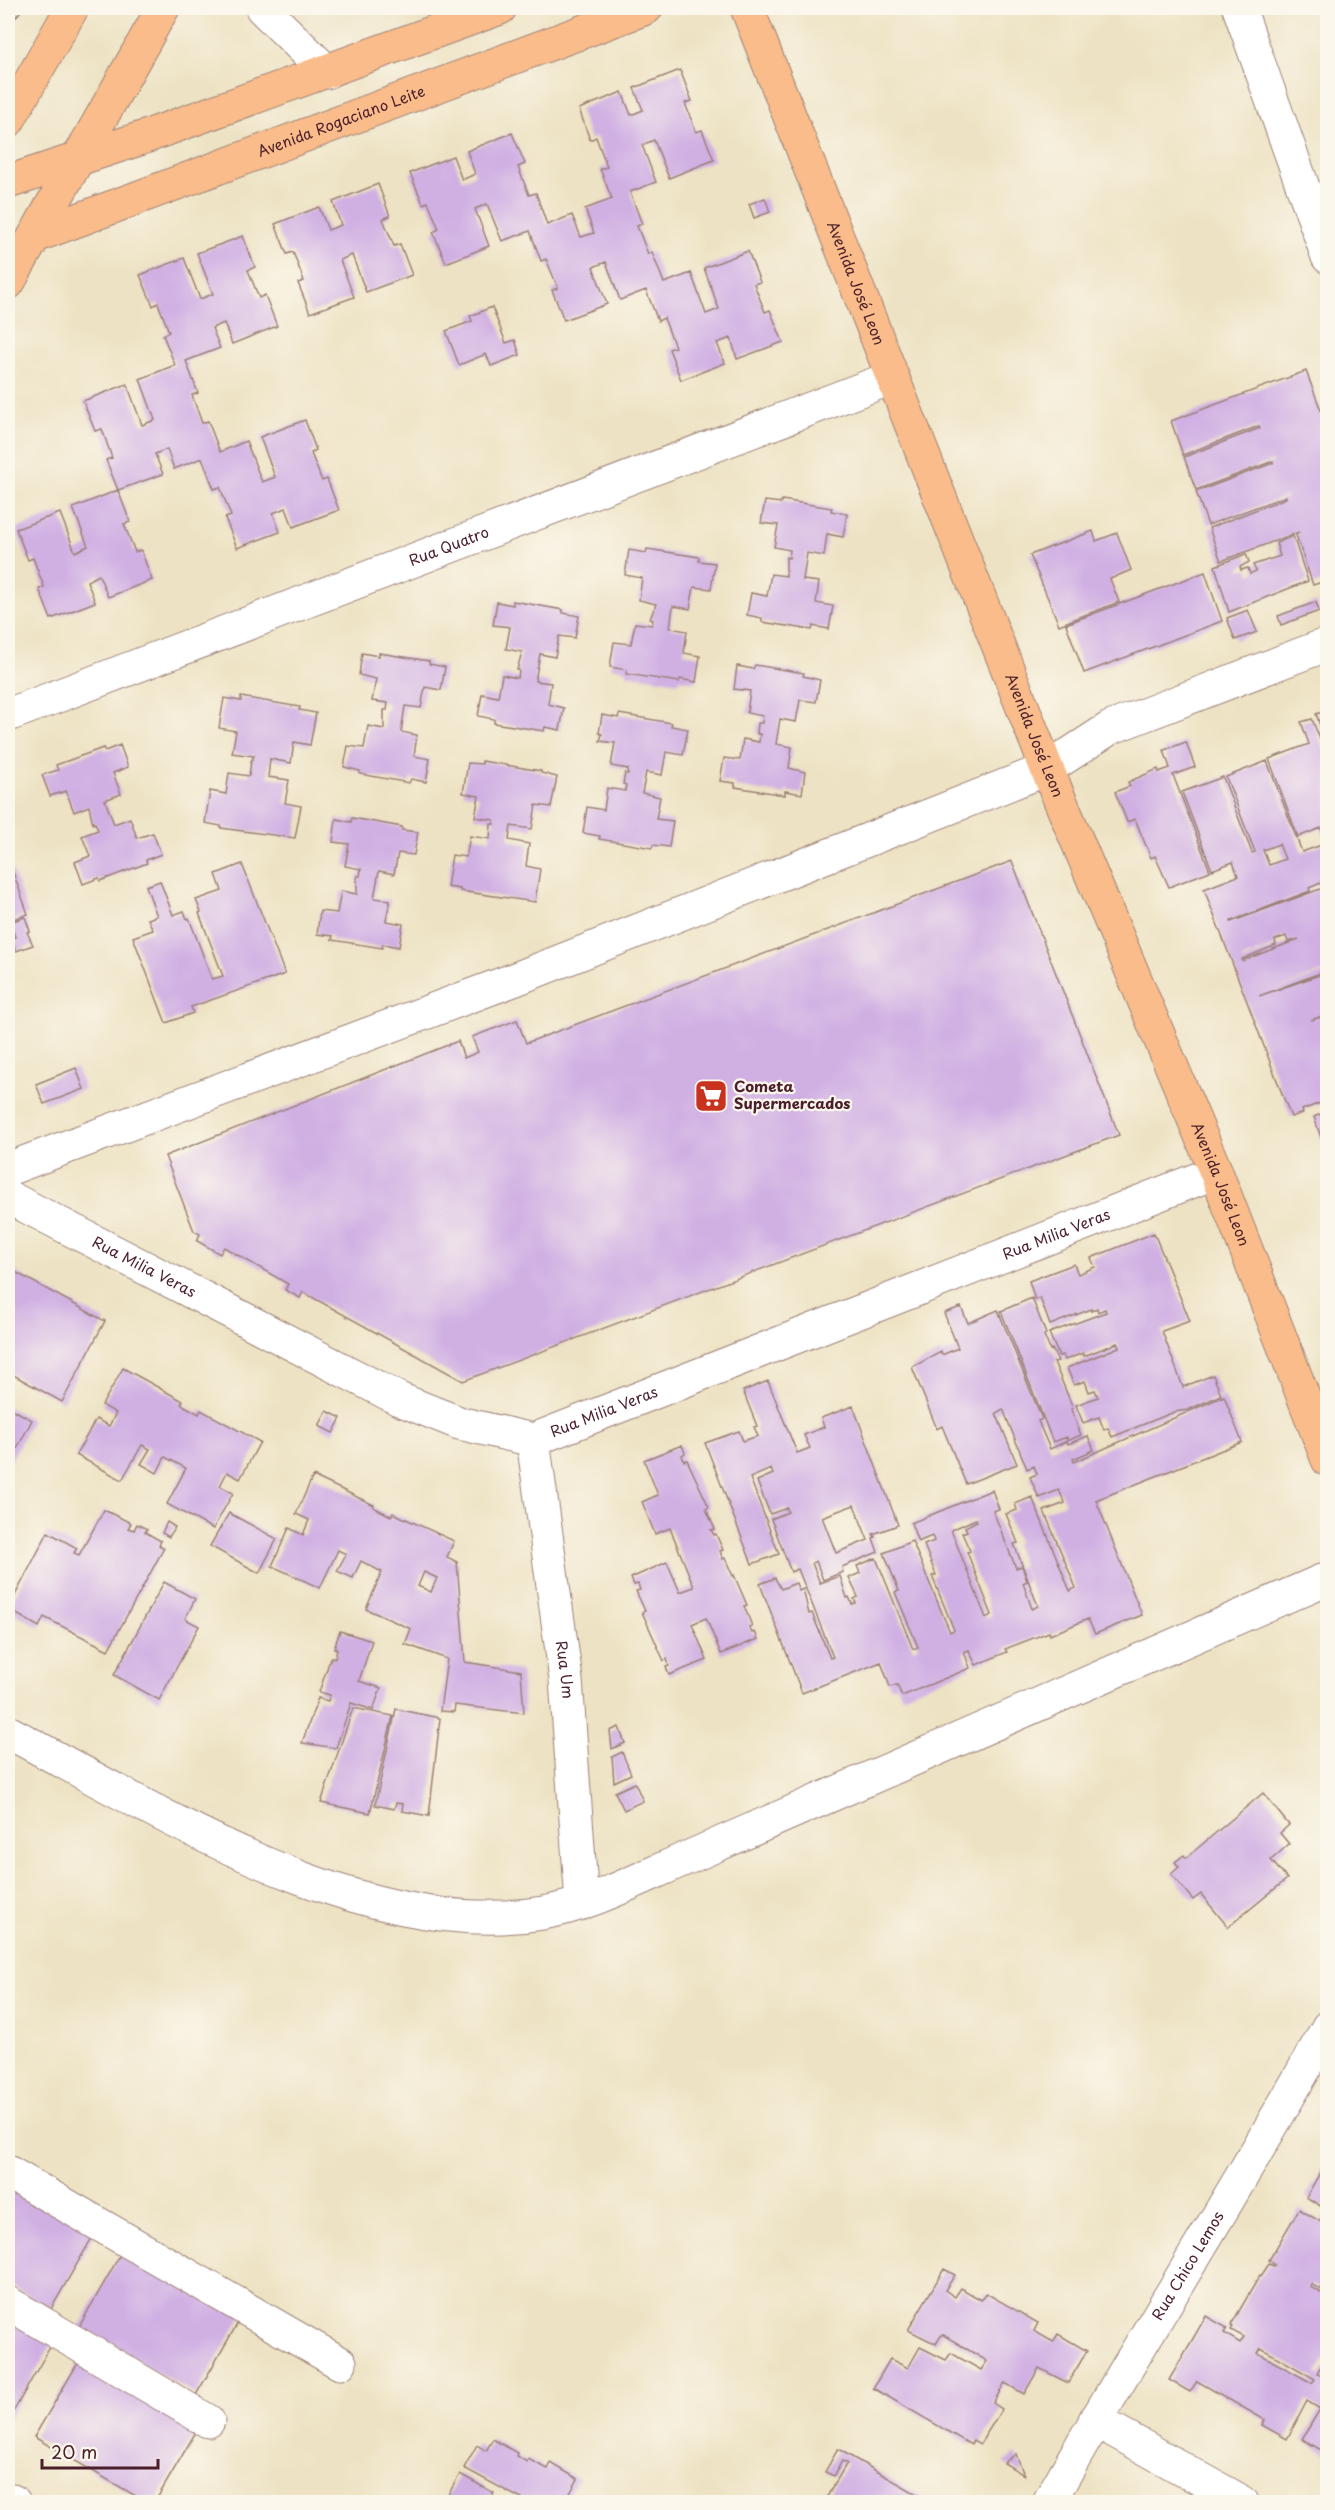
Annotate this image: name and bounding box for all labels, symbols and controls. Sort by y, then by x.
street label: Avenida Rogaciano Leite [254,78,428,162]
street label: Avenida José Leon [822,217,892,348]
street label: Rua Quatro [405,520,492,571]
street label: Avenida José Leon [1000,670,1070,800]
place label: Cometa Supermercados [734,1074,851,1114]
supermarket icon: Cometa Supermercados [693,1078,729,1114]
street label: Avenida José Leon [1186,1118,1257,1249]
street label: Rua Milia Veras [999,1202,1113,1265]
street label: Rua Milia Veras [89,1230,201,1302]
street label: Rua Milia Veras [546,1379,661,1442]
street label: Rua Um [551,1639,580,1700]
street label: Rua Chico Lemos [1145,2206,1229,2324]
scale bar [42,2432,158,2470]
text: 20 m [51,2438,97,2465]

